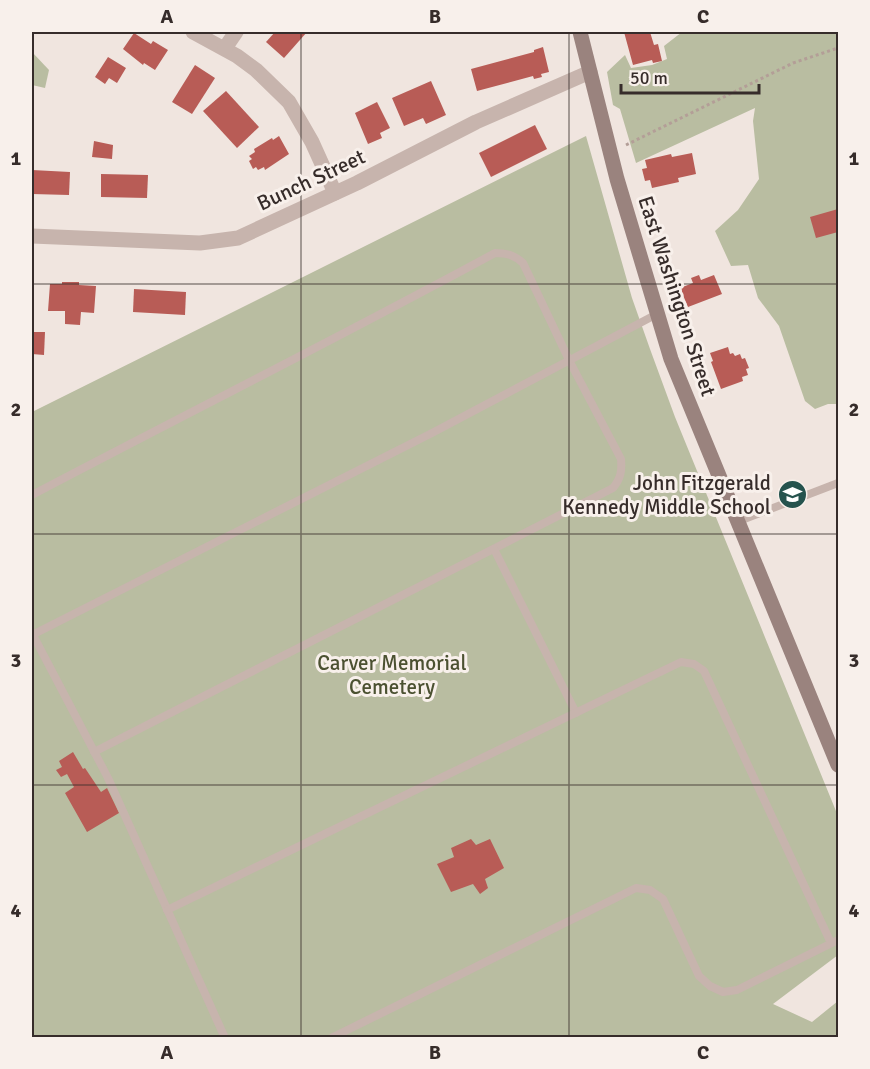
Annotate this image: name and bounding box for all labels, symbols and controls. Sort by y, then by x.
text: A [161,4,174,29]
text: B [429,4,441,29]
text: C [697,4,709,29]
scale bar [621,57,759,95]
text: 50 m [630,67,668,89]
street label: Bunch Street [253,144,369,216]
text: 1 [11,146,22,171]
text: 1 [849,146,860,171]
street label: East Washington Street [632,193,722,399]
text: 2 [11,397,21,422]
text: 2 [849,397,859,422]
place label: John Fitzgerald Kennedy Middle School [562,470,771,520]
school or university icon: John Fitzgerald Kennedy Middle School [776,479,808,511]
text: 3 [11,648,21,673]
text: 3 [849,648,859,673]
park label: Carver Memorial Cemetery [317,650,467,700]
text: 4 [11,898,22,923]
text: 4 [849,898,860,923]
text: A [161,1040,174,1065]
text: B [429,1040,441,1065]
text: C [697,1040,709,1065]

